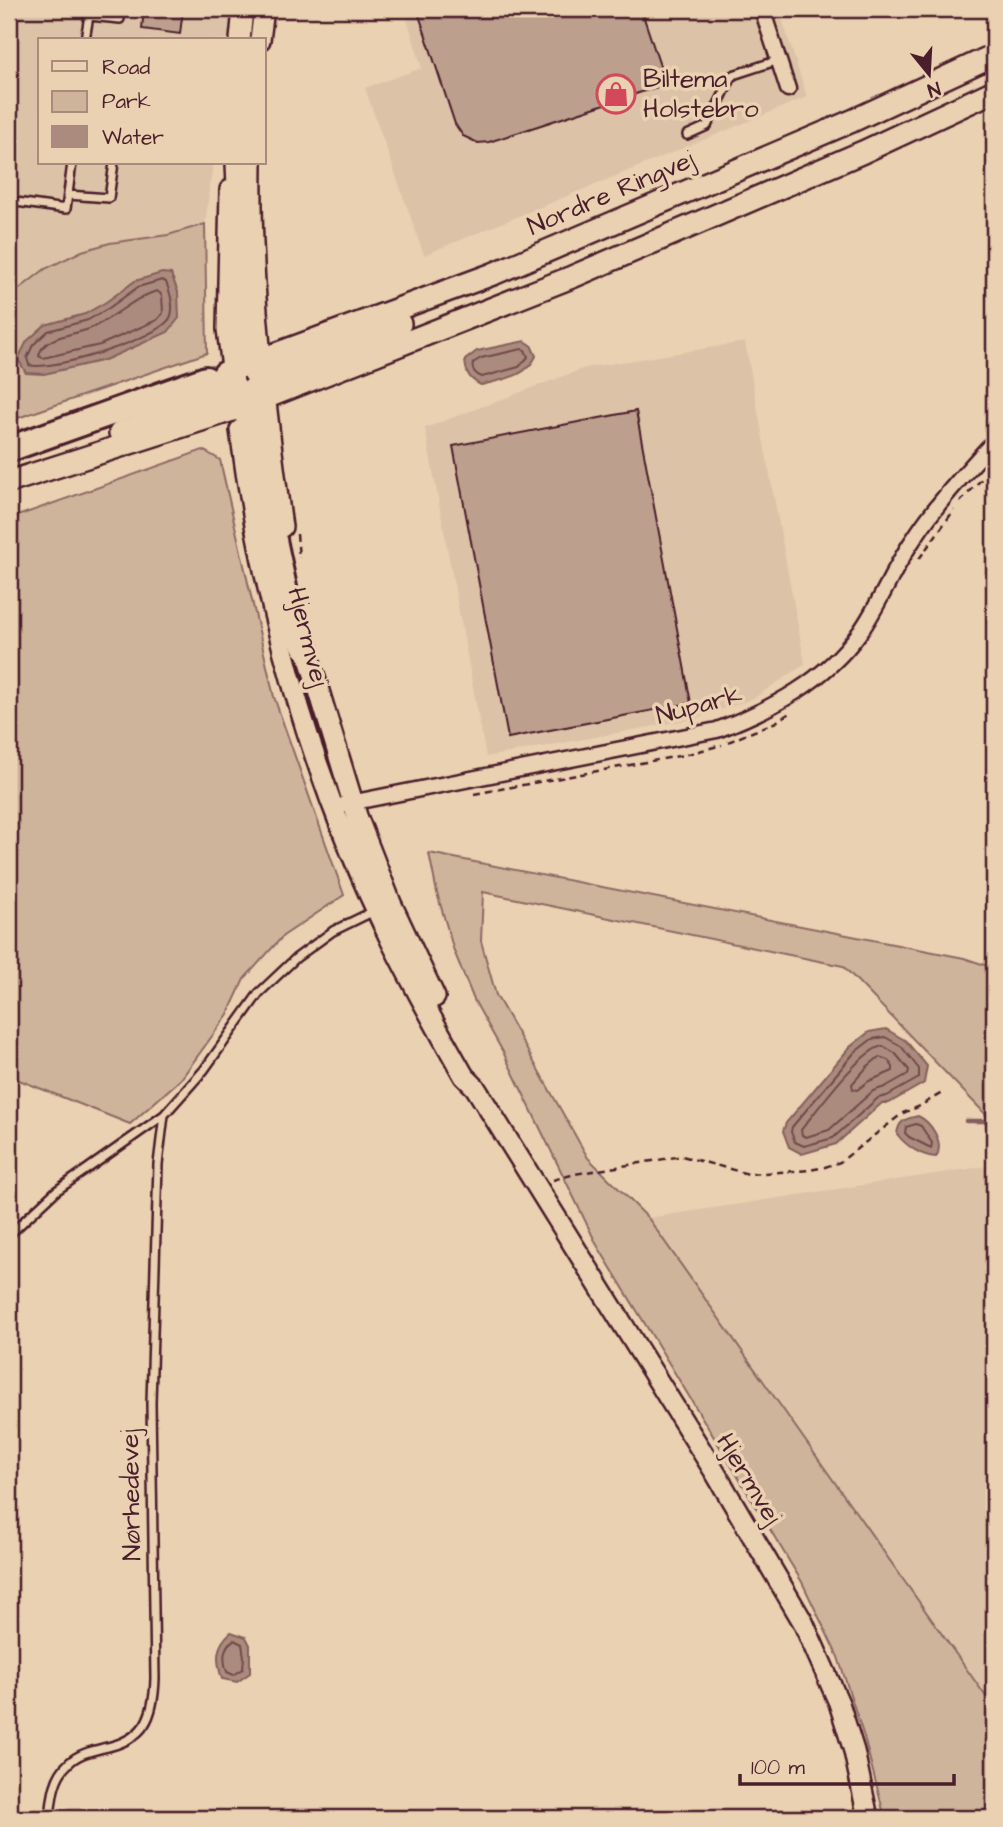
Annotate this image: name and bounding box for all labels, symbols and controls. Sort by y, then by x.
legend [38,38,266,164]
north arrow [894,38,964,108]
text: Road [102,53,150,82]
place label: Biltema Holstebro [643,61,759,127]
shop icon: Biltema Holstebro [595,73,637,115]
text: N [924,74,944,103]
text: Park [102,87,151,116]
text: Water [102,123,164,152]
street label: Nordre Ringvej [522,141,701,246]
street label: Hjermvej [278,584,338,691]
street label: Nupark [652,676,746,734]
street label: Hjermvej [708,1426,791,1532]
street label: Nørhedevej [112,1428,150,1561]
scale bar [740,1743,954,1787]
text: 100 m [751,1753,806,1782]

